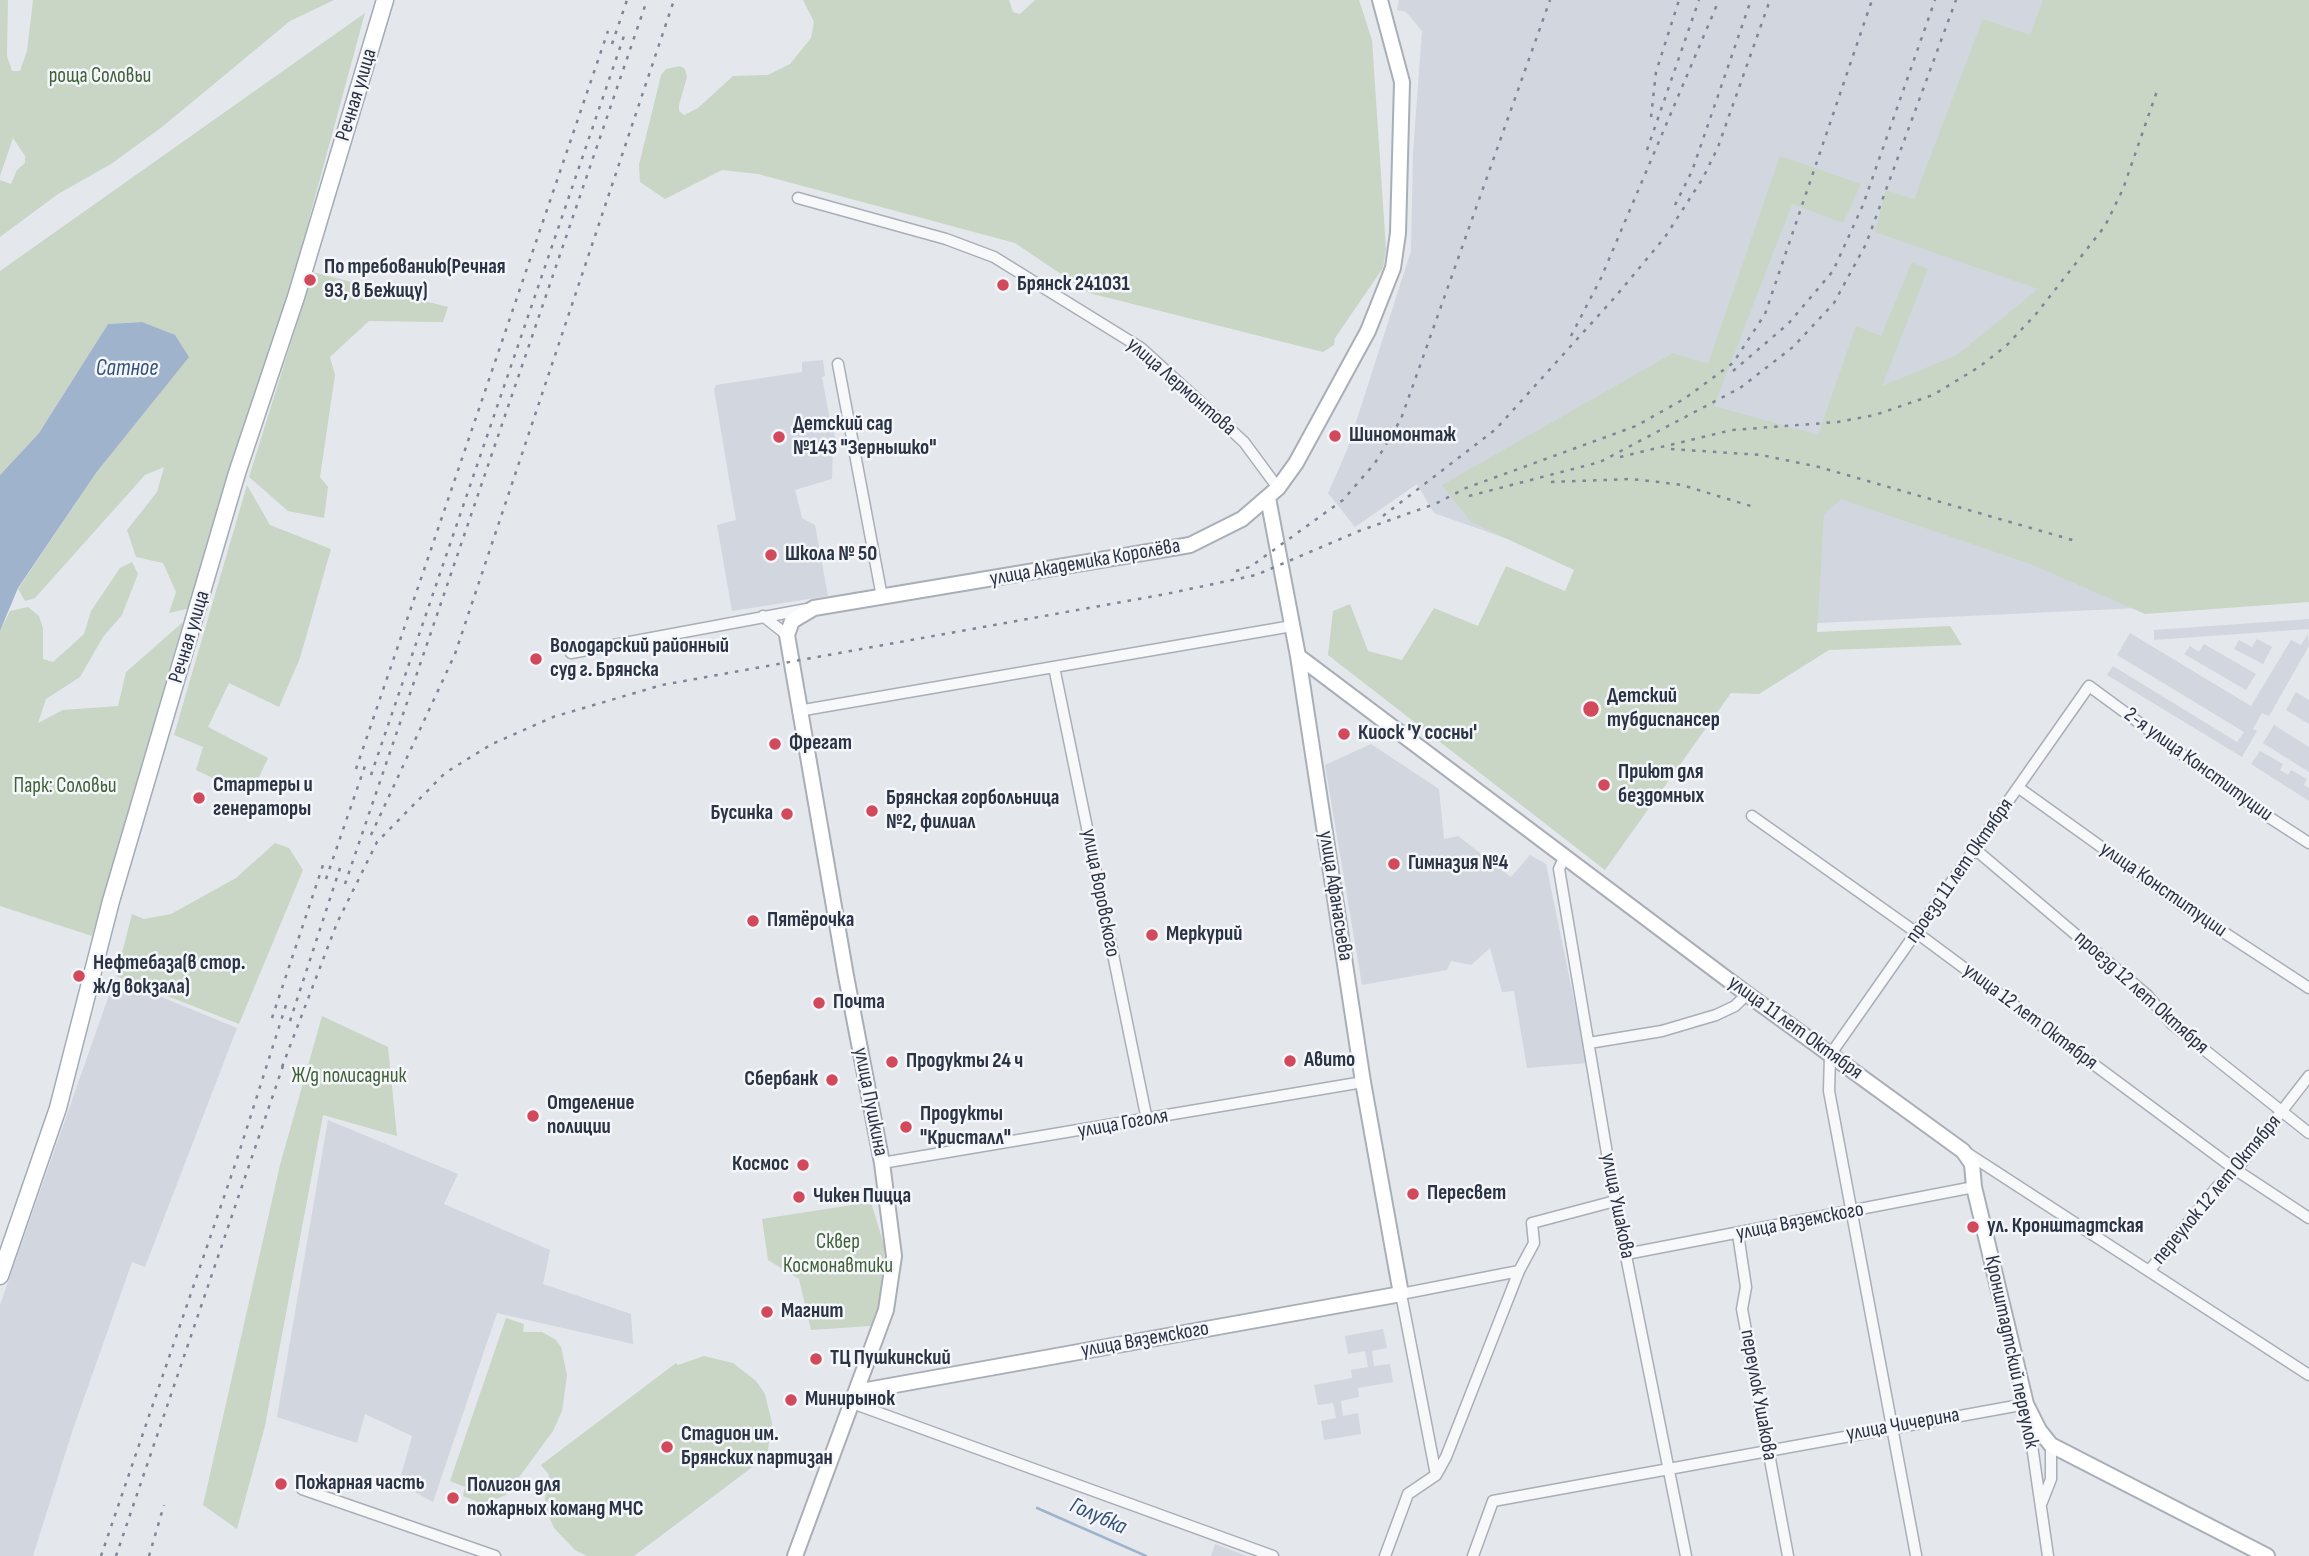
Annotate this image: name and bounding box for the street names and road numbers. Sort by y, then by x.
street label: Речная улица [331,46,383,144]
street label: улица Лермонтова [1121,332,1241,442]
street label: улица Академика Королёва [988,534,1182,592]
street label: Речная улица [164,588,216,686]
street label: 2-я улица Конституции [2119,703,2277,827]
street label: проезд 11 лет Октября [1901,794,2019,948]
street label: улица Воровского [1075,827,1125,959]
street label: улица Афанасьева [1312,829,1358,963]
street label: улица Конституции [2094,837,2232,943]
street label: проезд 12 лет Октября [2069,926,2213,1060]
street label: улица 12 лет Октября [1958,958,2102,1076]
street label: улица 11 лет Октября [1723,971,1867,1085]
street label: улица Пушкина [847,1046,893,1158]
street label: улица Гоголя [1076,1104,1170,1144]
street label: переулок 12 лет Октября [2147,1110,2287,1270]
street label: улица Ушакова [1594,1151,1640,1261]
street label: улица Вяземского [1734,1197,1866,1247]
street label: Кронштадтский переулок [1978,1253,2044,1451]
street label: улица Вяземского [1079,1316,1211,1364]
street label: переулок Ушакова [1734,1328,1782,1462]
street label: улица Чичерина [1844,1403,1962,1447]

